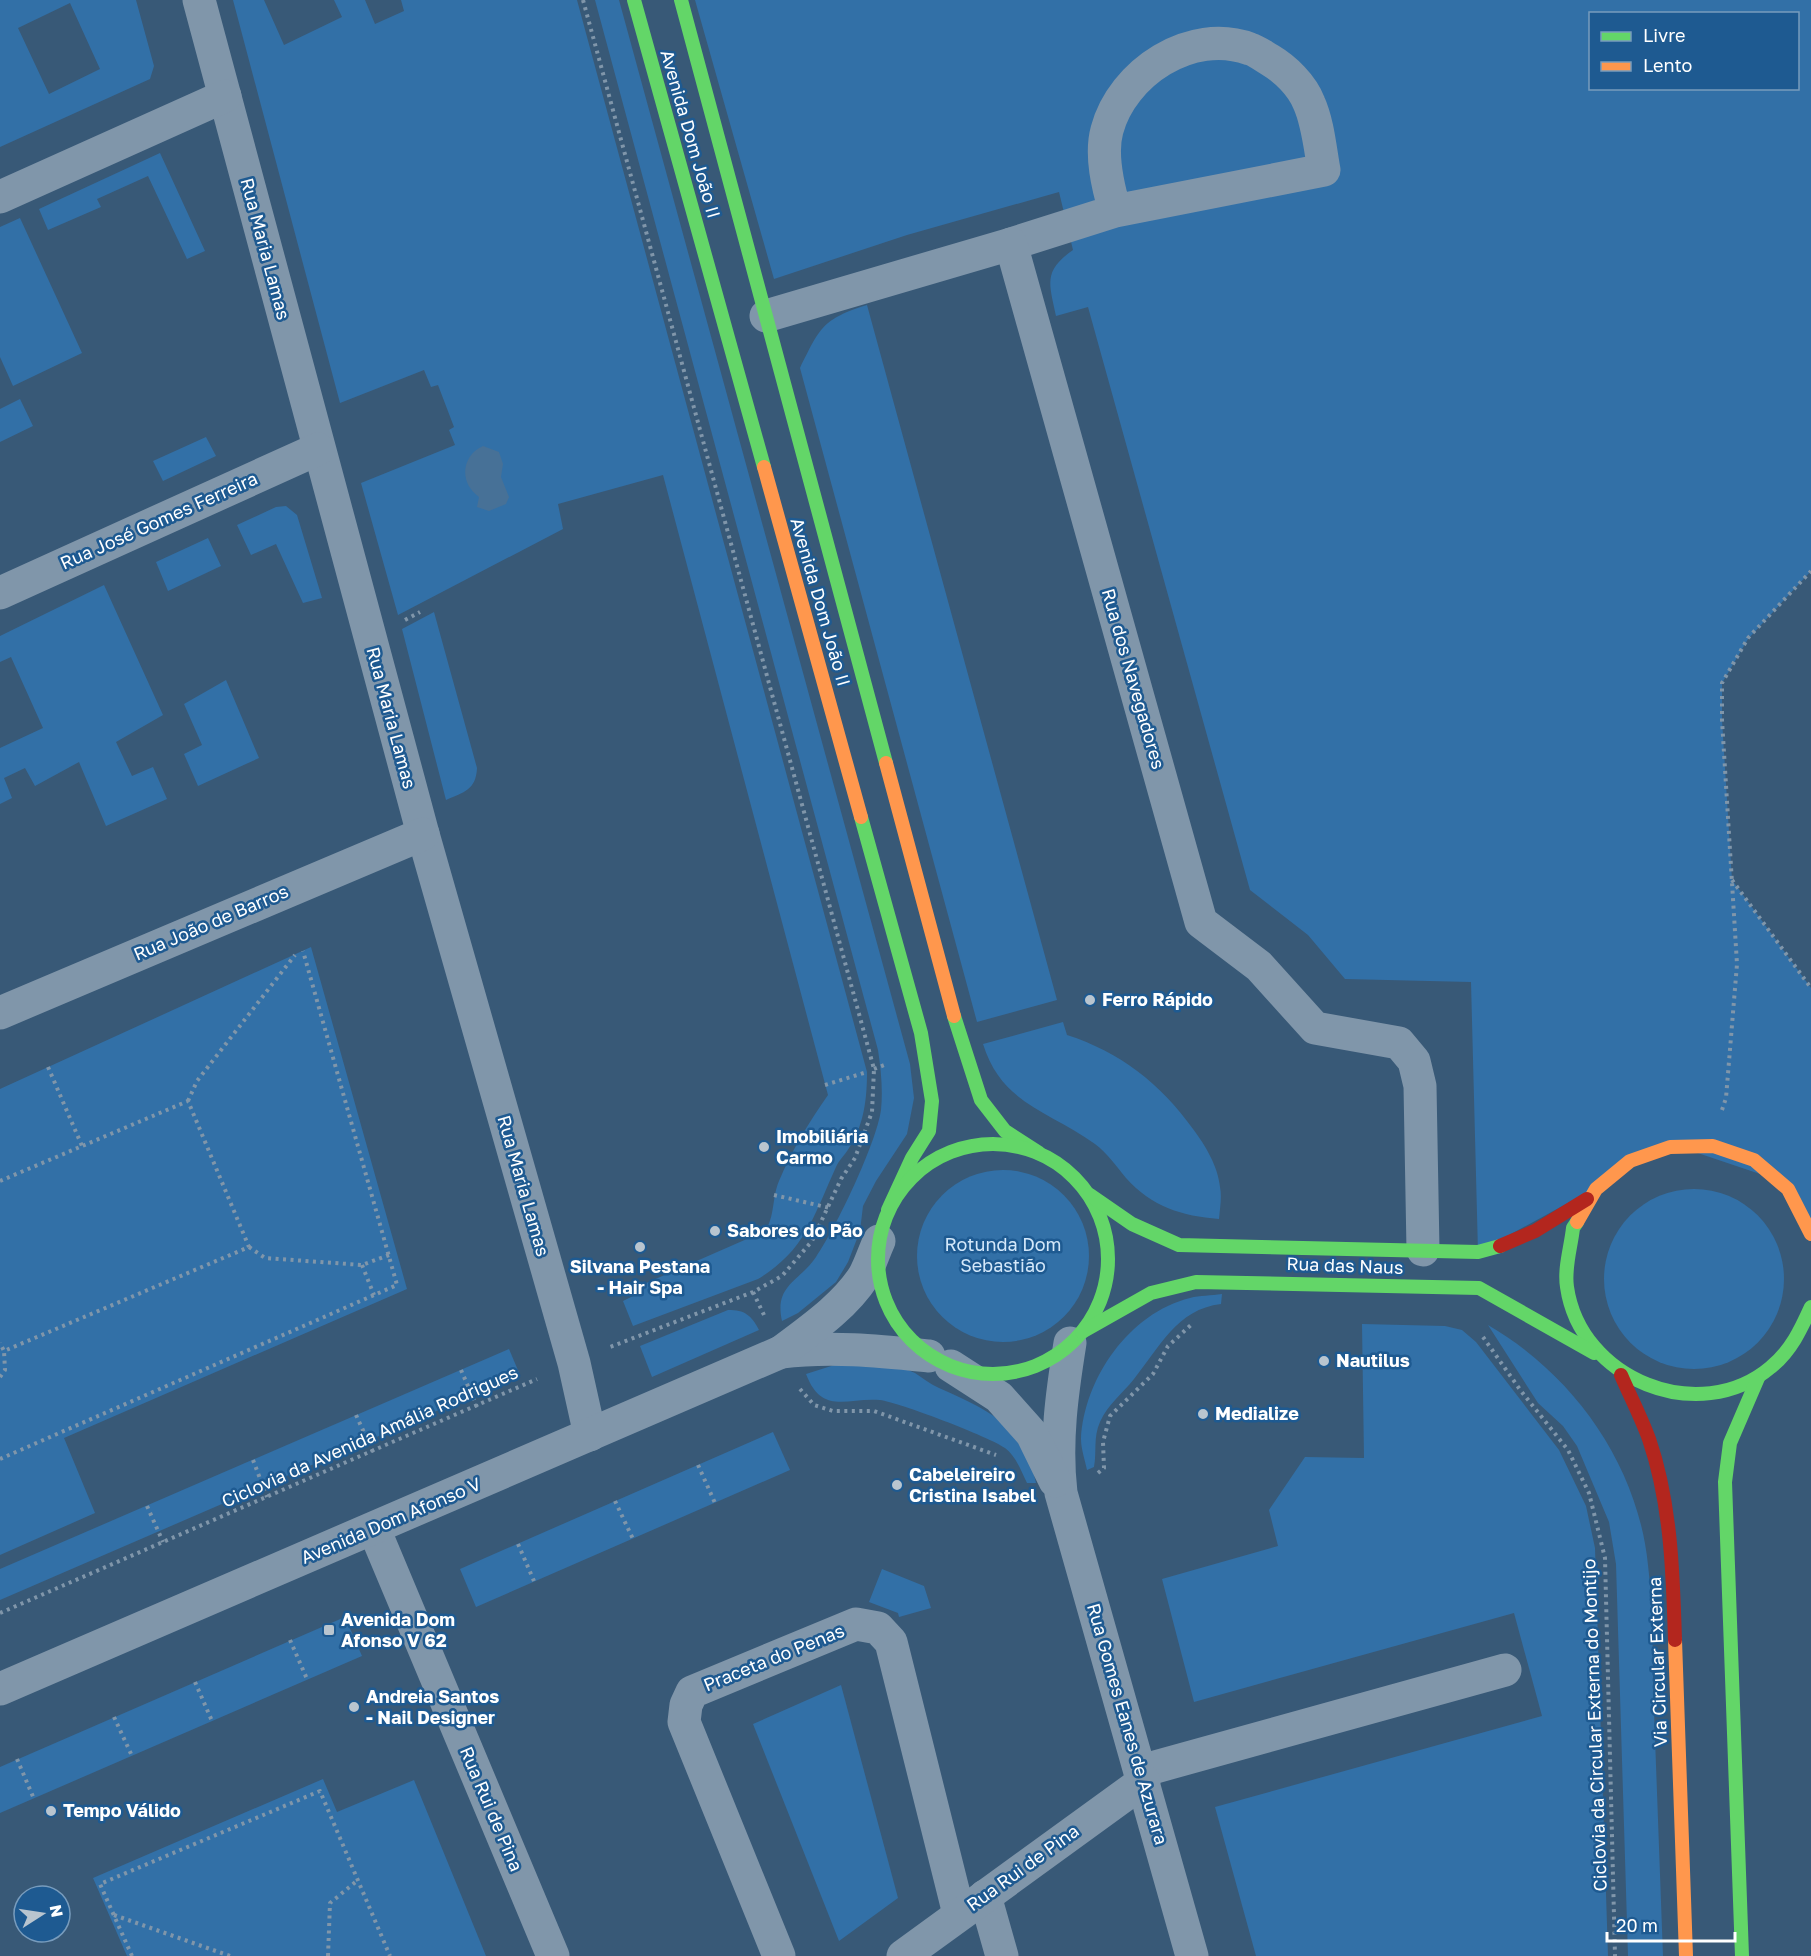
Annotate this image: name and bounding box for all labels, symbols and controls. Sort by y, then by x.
legend [1589,12,1799,90]
text: Livre [1643,24,1685,46]
street label: Avenida Dom João II [656,47,726,220]
text: Lento [1643,54,1692,76]
street label: Rua Maria Lamas [236,175,295,322]
street label: Rua José Gomes Ferreira [56,467,261,574]
street label: Avenida Dom João II [786,515,856,688]
street label: Rua dos Navegadores [1098,586,1170,772]
street label: Rua Maria Lamas [362,644,421,791]
street label: Rua João de Barros [130,879,291,965]
place label: Ferro Rápido [1102,988,1213,1010]
marker: Ferro Rápido [1083,993,1097,1007]
street label: Rua Maria Lamas [493,1113,555,1259]
place label: Imobiliária Carmo [776,1125,868,1168]
marker: Imobiliária Carmo [757,1140,771,1154]
place label: Sabores do Pão [727,1219,863,1241]
marker: Sabores do Pão [708,1224,722,1238]
park label: Rotunda Dom Sebastião [944,1233,1062,1276]
marker: Silvana Pestana - Hair Spa [633,1240,647,1254]
street label: Rua das Naus [1286,1252,1404,1278]
place label: Silvana Pestana - Hair Spa [570,1255,710,1298]
place label: Nautilus [1336,1349,1410,1371]
marker: Nautilus [1317,1354,1331,1368]
street label: Ciclovia da Avenida Amália Rodrigues [218,1361,521,1512]
place label: Medialize [1215,1402,1299,1424]
marker: Medialize [1196,1407,1210,1421]
place label: Cabeleireiro Cristina Isabel [909,1463,1036,1506]
street label: Avenida Dom Afonso V [297,1472,484,1568]
marker: Cabeleireiro Cristina Isabel [890,1478,904,1492]
street label: Ciclovia da Circular Externa do Montijo [1577,1558,1611,1892]
street label: Via Circular Externa [1643,1576,1671,1748]
street label: Rua Gomes Eanes de Azurara [1083,1600,1173,1847]
place label: Avenida Dom Afonso V 62 [341,1608,455,1651]
street label: Praceta do Penas [700,1619,847,1695]
marker: Avenida Dom Afonso V 62 [322,1623,336,1637]
place label: Andreia Santos - Nail Designer [366,1685,499,1728]
marker: Andreia Santos - Nail Designer [347,1700,361,1714]
street label: Rua Rui de Pina [456,1743,528,1874]
place label: Tempo Válido [63,1799,181,1821]
marker: Tempo Válido [44,1804,58,1818]
street label: Rua Rui de Pina [962,1819,1083,1915]
north arrow [12,1884,72,1944]
text: N [46,1903,68,1919]
scale bar [1607,1905,1734,1943]
text: 20 m [1616,1914,1658,1936]

